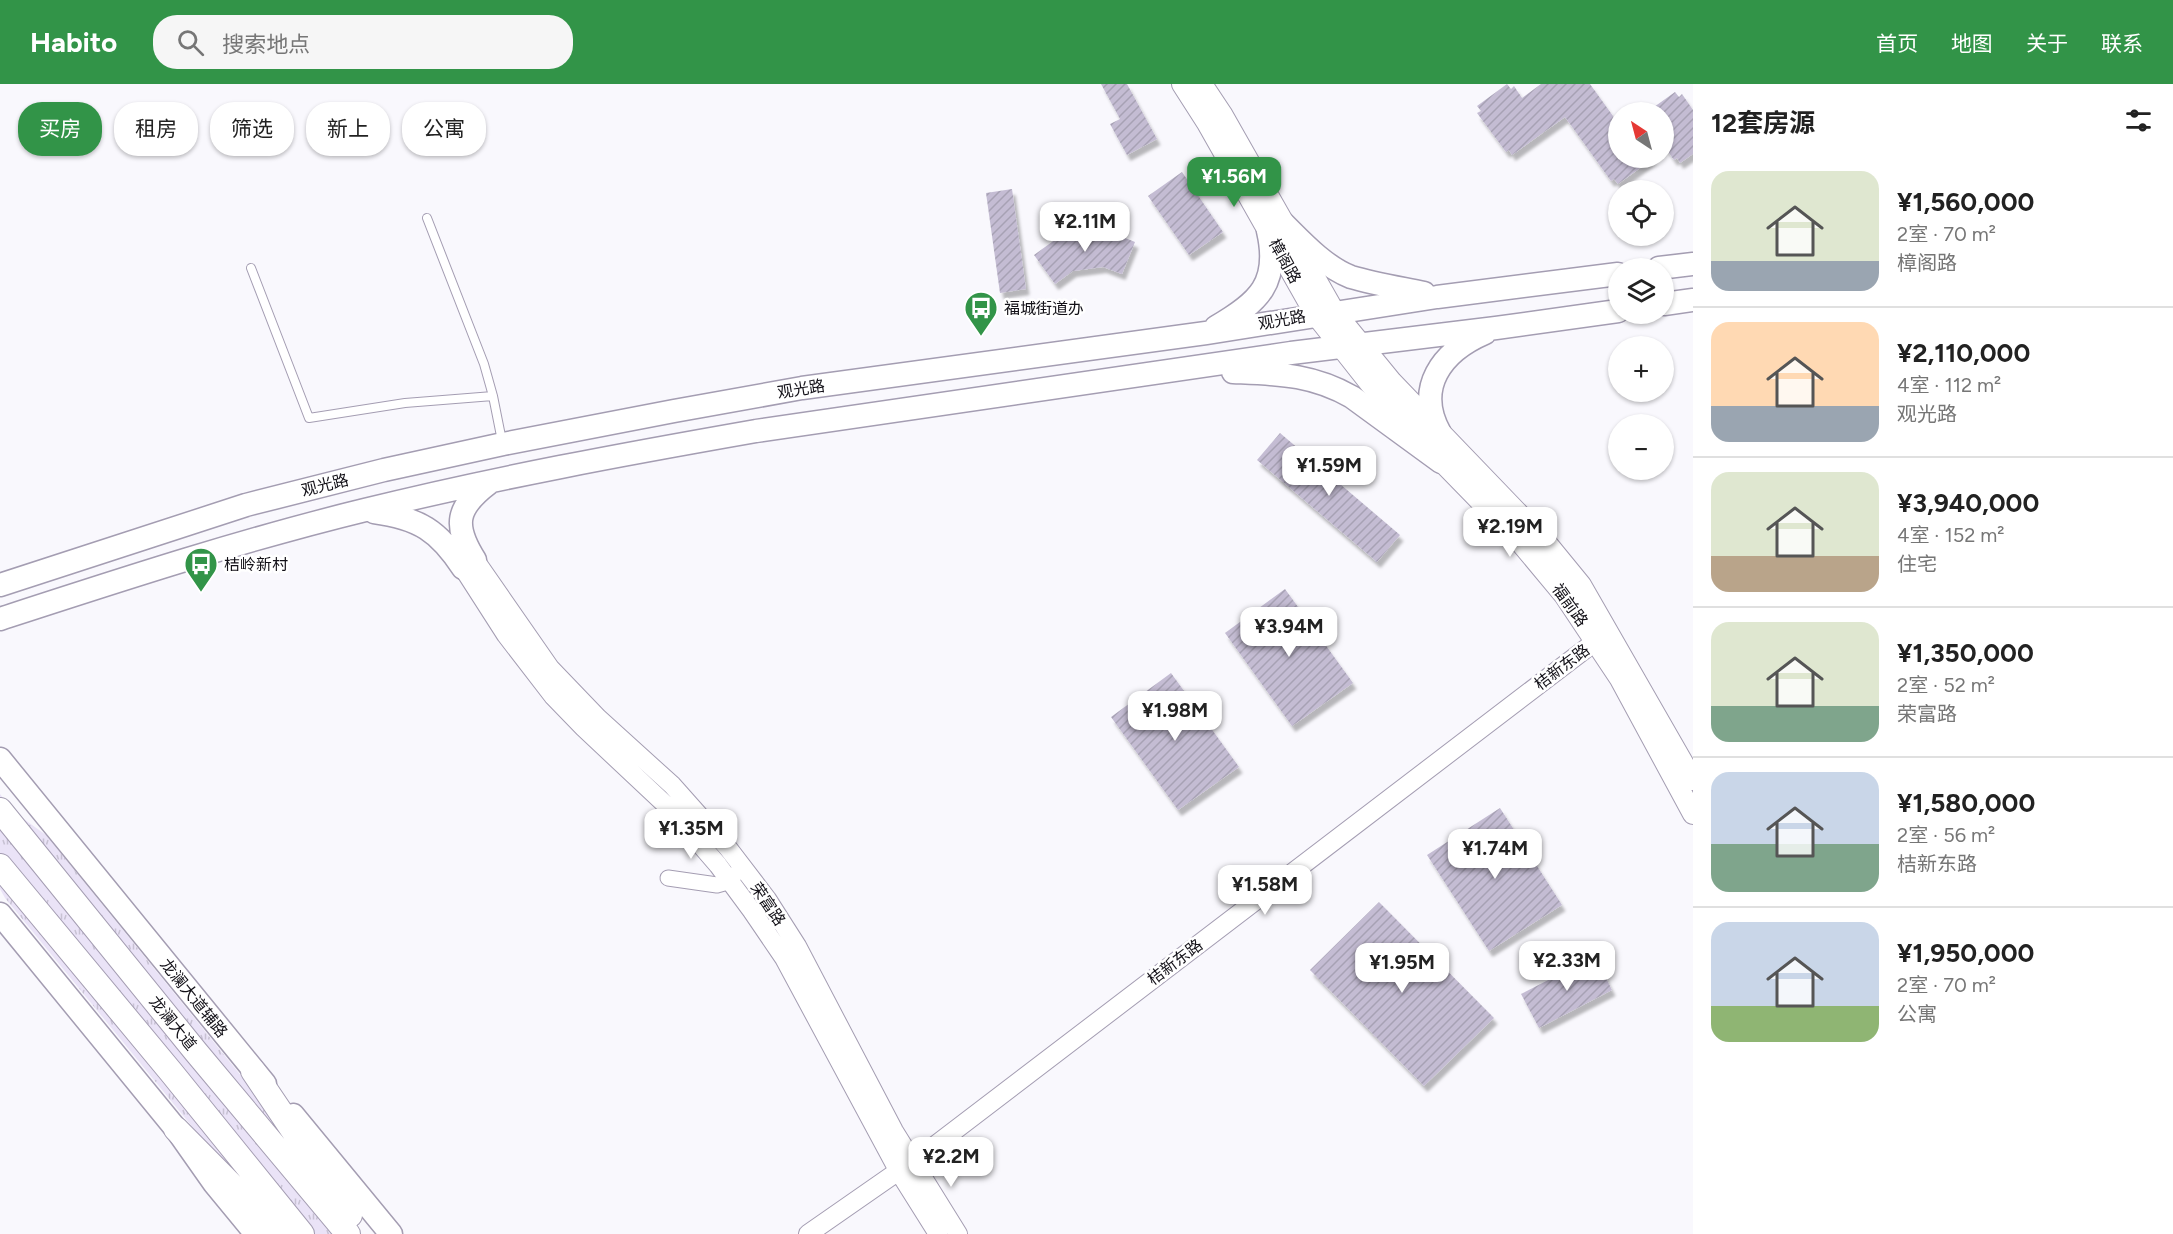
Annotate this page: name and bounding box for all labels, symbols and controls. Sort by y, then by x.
search box [153,15,573,69]
text: Habito [30,25,117,59]
icon: search [174,26,207,59]
text: 搜索地点 [222,31,310,58]
text: 首页 [1876,31,1918,56]
text: 地图 [1951,31,1993,56]
text: 关于 [2026,31,2068,56]
text: 联系 [2101,31,2143,56]
chip: 买房 [18,102,102,156]
chip: 租房 [114,102,198,156]
chip: 筛选 [210,102,294,156]
chip: 新上 [306,102,390,156]
chip: 公寓 [402,102,486,156]
north arrow [1608,102,1674,168]
map controls [1608,102,1674,480]
icon: filters [2122,104,2155,137]
text: 12套房源 [1711,107,1815,139]
pin: ¥1.56M [1185,157,1283,208]
text: ¥1.56M [1201,164,1267,188]
button: locate [1608,180,1674,246]
text: ¥1,560,000 [1897,186,2034,218]
icon: home [1759,195,1831,267]
pin: ¥2.11M [1036,202,1134,253]
text: ¥2.11M [1054,209,1116,233]
text: 2室 · 70 m² [1897,222,1996,246]
street label: 樟阁路 [1265,235,1305,287]
text: 樟阁路 [1897,251,1957,275]
button: layers [1608,258,1674,324]
bus stop icon: 福城街道办 [963,290,999,337]
place label: 福城街道办 [1004,299,1084,318]
street label: 观光路 [1257,306,1307,334]
button: + [1608,336,1674,402]
text: ¥2,110,000 [1897,337,2030,369]
icon: home [1759,346,1831,418]
text: 4室 · 112 m² [1897,373,2001,397]
street label: 观光路 [776,376,826,402]
text: 观光路 [1897,402,1957,426]
button: − [1608,414,1674,480]
pin: ¥1.59M [1280,446,1378,497]
text: ¥1.59M [1296,453,1362,477]
street label: 观光路 [299,470,351,500]
text: ¥3,940,000 [1897,487,2039,519]
icon: home [1759,496,1831,568]
pin: ¥2.19M [1461,507,1559,558]
text: ¥2.19M [1477,514,1543,538]
text: 4室 · 152 m² [1897,523,2005,547]
bus stop icon: 桔岭新村 [183,546,219,593]
text: 住宅 [1897,552,1937,576]
place label: 桔岭新村 [224,555,288,574]
street label: 福前路 [1548,580,1592,630]
pin: ¥3.94M [1240,607,1338,658]
text: ¥3.94M [1254,614,1324,638]
text: ¥1,350,000 [1897,637,2034,669]
street label: 桔新东路 [1531,640,1593,694]
icon: home [1759,646,1831,718]
text: 2室 · 52 m² [1897,673,1995,697]
pin: ¥1.98M [1126,691,1224,742]
text: ¥1.98M [1142,698,1208,722]
text: 荣富路 [1897,702,1957,726]
text: ¥1,580,000 [1897,787,2035,819]
icon: home [1759,796,1831,868]
pin: ¥1.35M [642,809,740,860]
text: ¥1.35M [658,816,724,840]
text: 2室 · 56 m² [1897,823,1995,847]
pin: ¥1.74M [1446,829,1544,880]
text: ¥1.74M [1462,836,1528,860]
text: 桔新东路 [1897,852,1977,876]
pin: ¥1.58M [1216,865,1314,916]
text: ¥1.58M [1232,872,1298,896]
street label: 荣富路 [747,879,789,929]
street label: 桔新东路 [1144,935,1206,989]
text: ¥1,950,000 [1897,937,2034,969]
pin: ¥2.33M [1518,941,1616,992]
pin: ¥1.95M [1353,943,1451,994]
icon: home [1759,946,1831,1018]
text: ¥2.33M [1533,948,1601,972]
text: ¥1.95M [1369,950,1435,974]
street label: 龙澜大道辅路 [156,955,232,1041]
text: 2室 · 70 m² [1897,973,1996,997]
street label: 龙澜大道 [145,992,201,1054]
text: 公寓 [1897,1002,1937,1026]
pin: ¥2.2M [909,1137,993,1188]
text: ¥2.2M [922,1144,980,1168]

